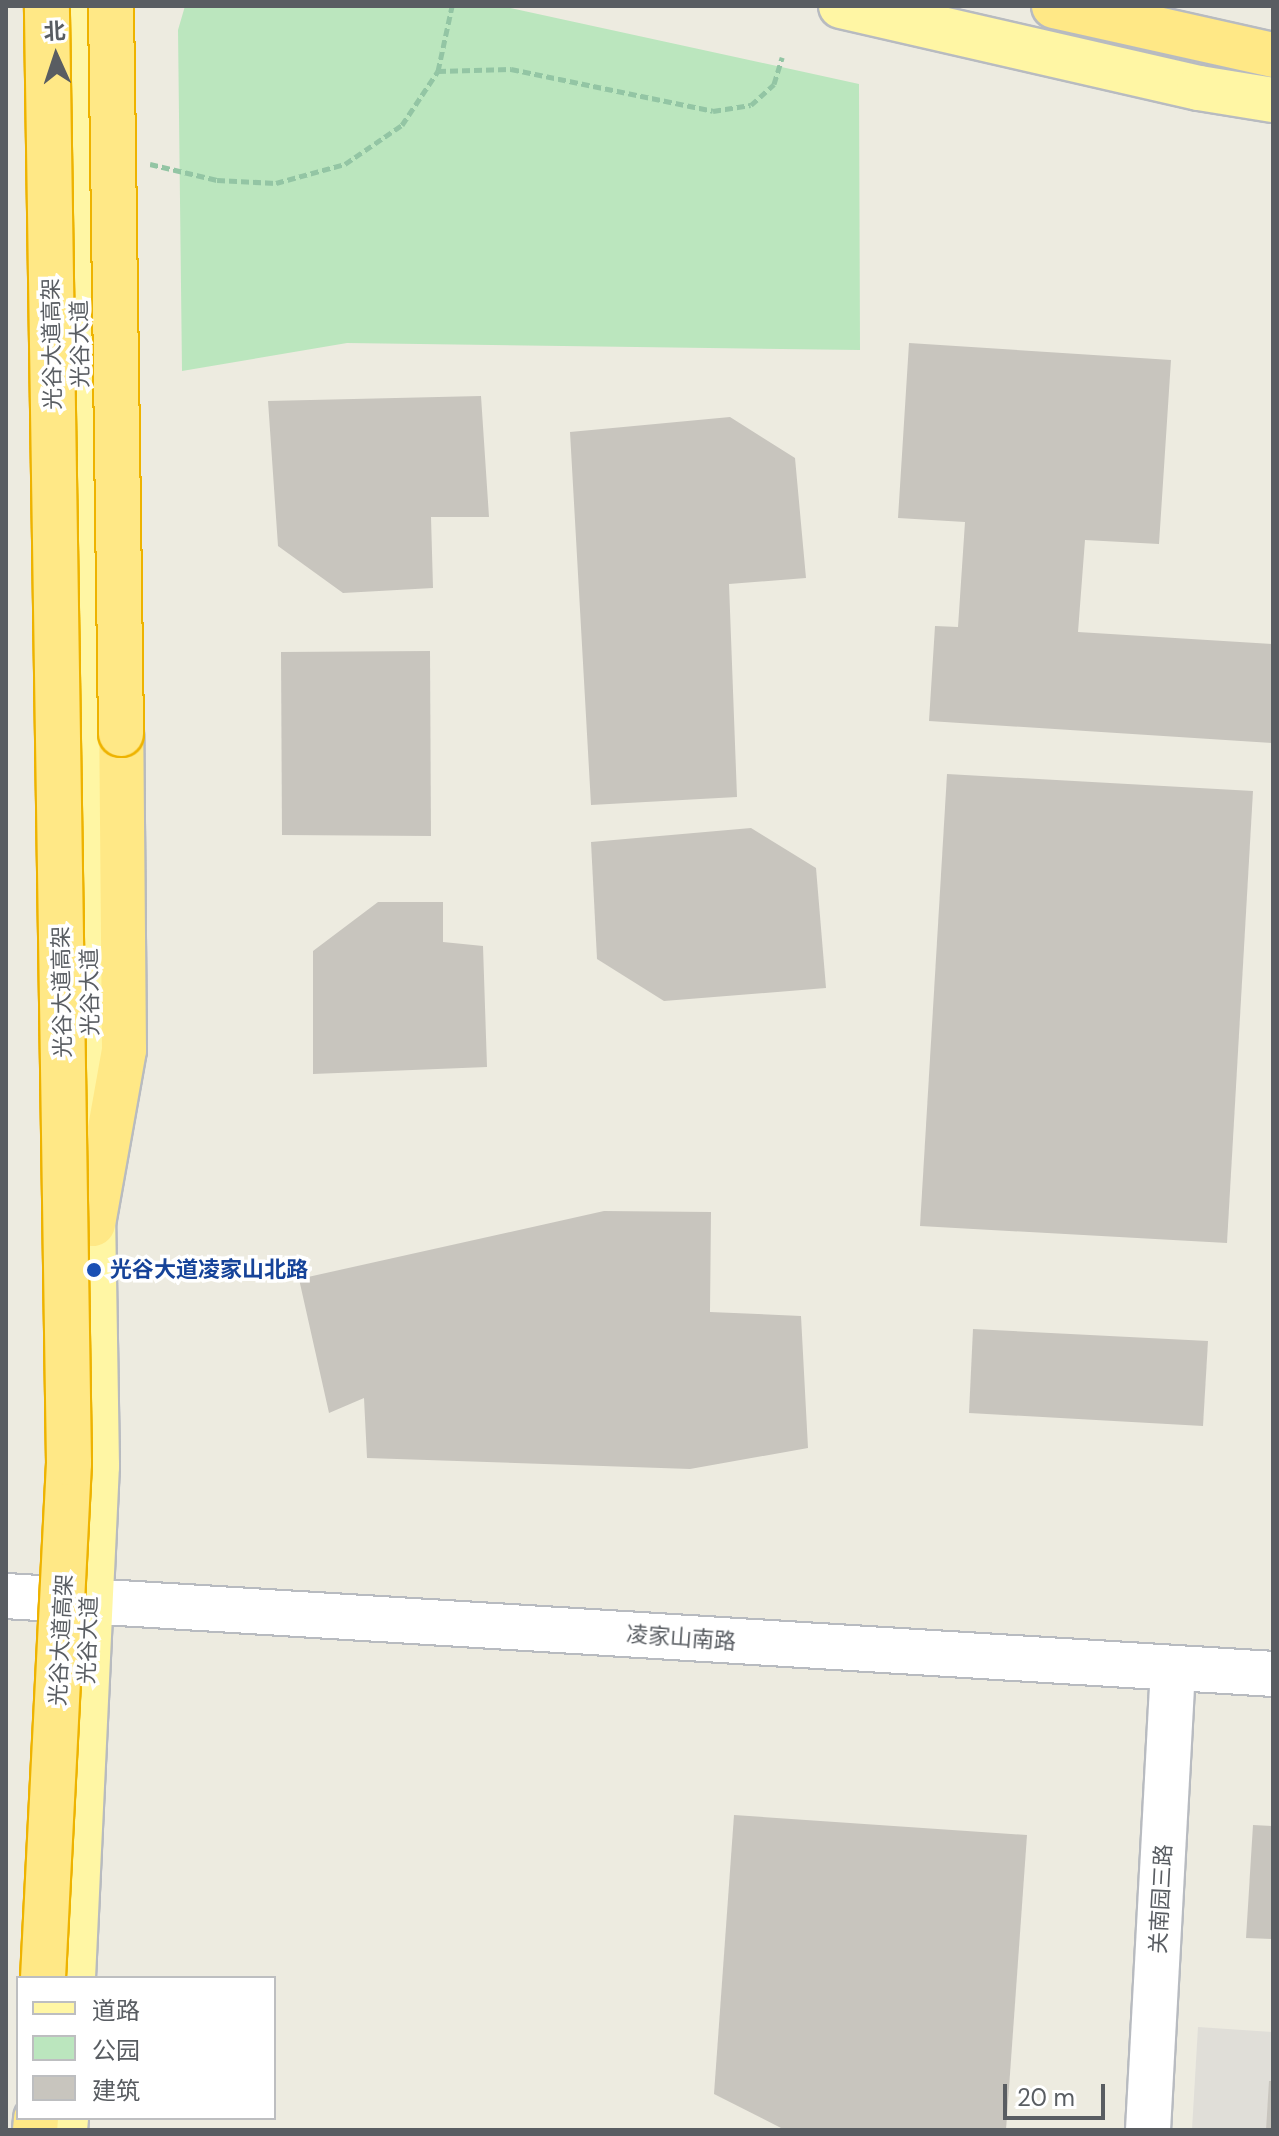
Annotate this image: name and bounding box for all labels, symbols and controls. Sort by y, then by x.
north arrow [16,16,96,96]
text: 北 [43,16,66,47]
street label: 光谷大道高架 [38,278,66,410]
street label: 光谷大道 [66,300,94,388]
street label: 光谷大道高架 [48,926,76,1058]
street label: 光谷大道 [76,948,104,1036]
place label: 光谷大道凌家山北路 [110,1257,308,1283]
marker: 光谷大道凌家山北路 [85,1261,103,1279]
street label: 光谷大道高架 [44,1573,78,1707]
street label: 光谷大道 [73,1596,103,1684]
street label: 凌家山南路 [625,1621,737,1655]
street label: 关南园三路 [1145,1843,1177,1955]
legend [16,1976,276,2120]
text: 道路 [92,1995,140,2026]
text: 公园 [92,2035,140,2066]
scale bar [1007,2068,1109,2118]
text: 建筑 [92,2075,140,2106]
text: 20 m [1017,2082,1075,2113]

